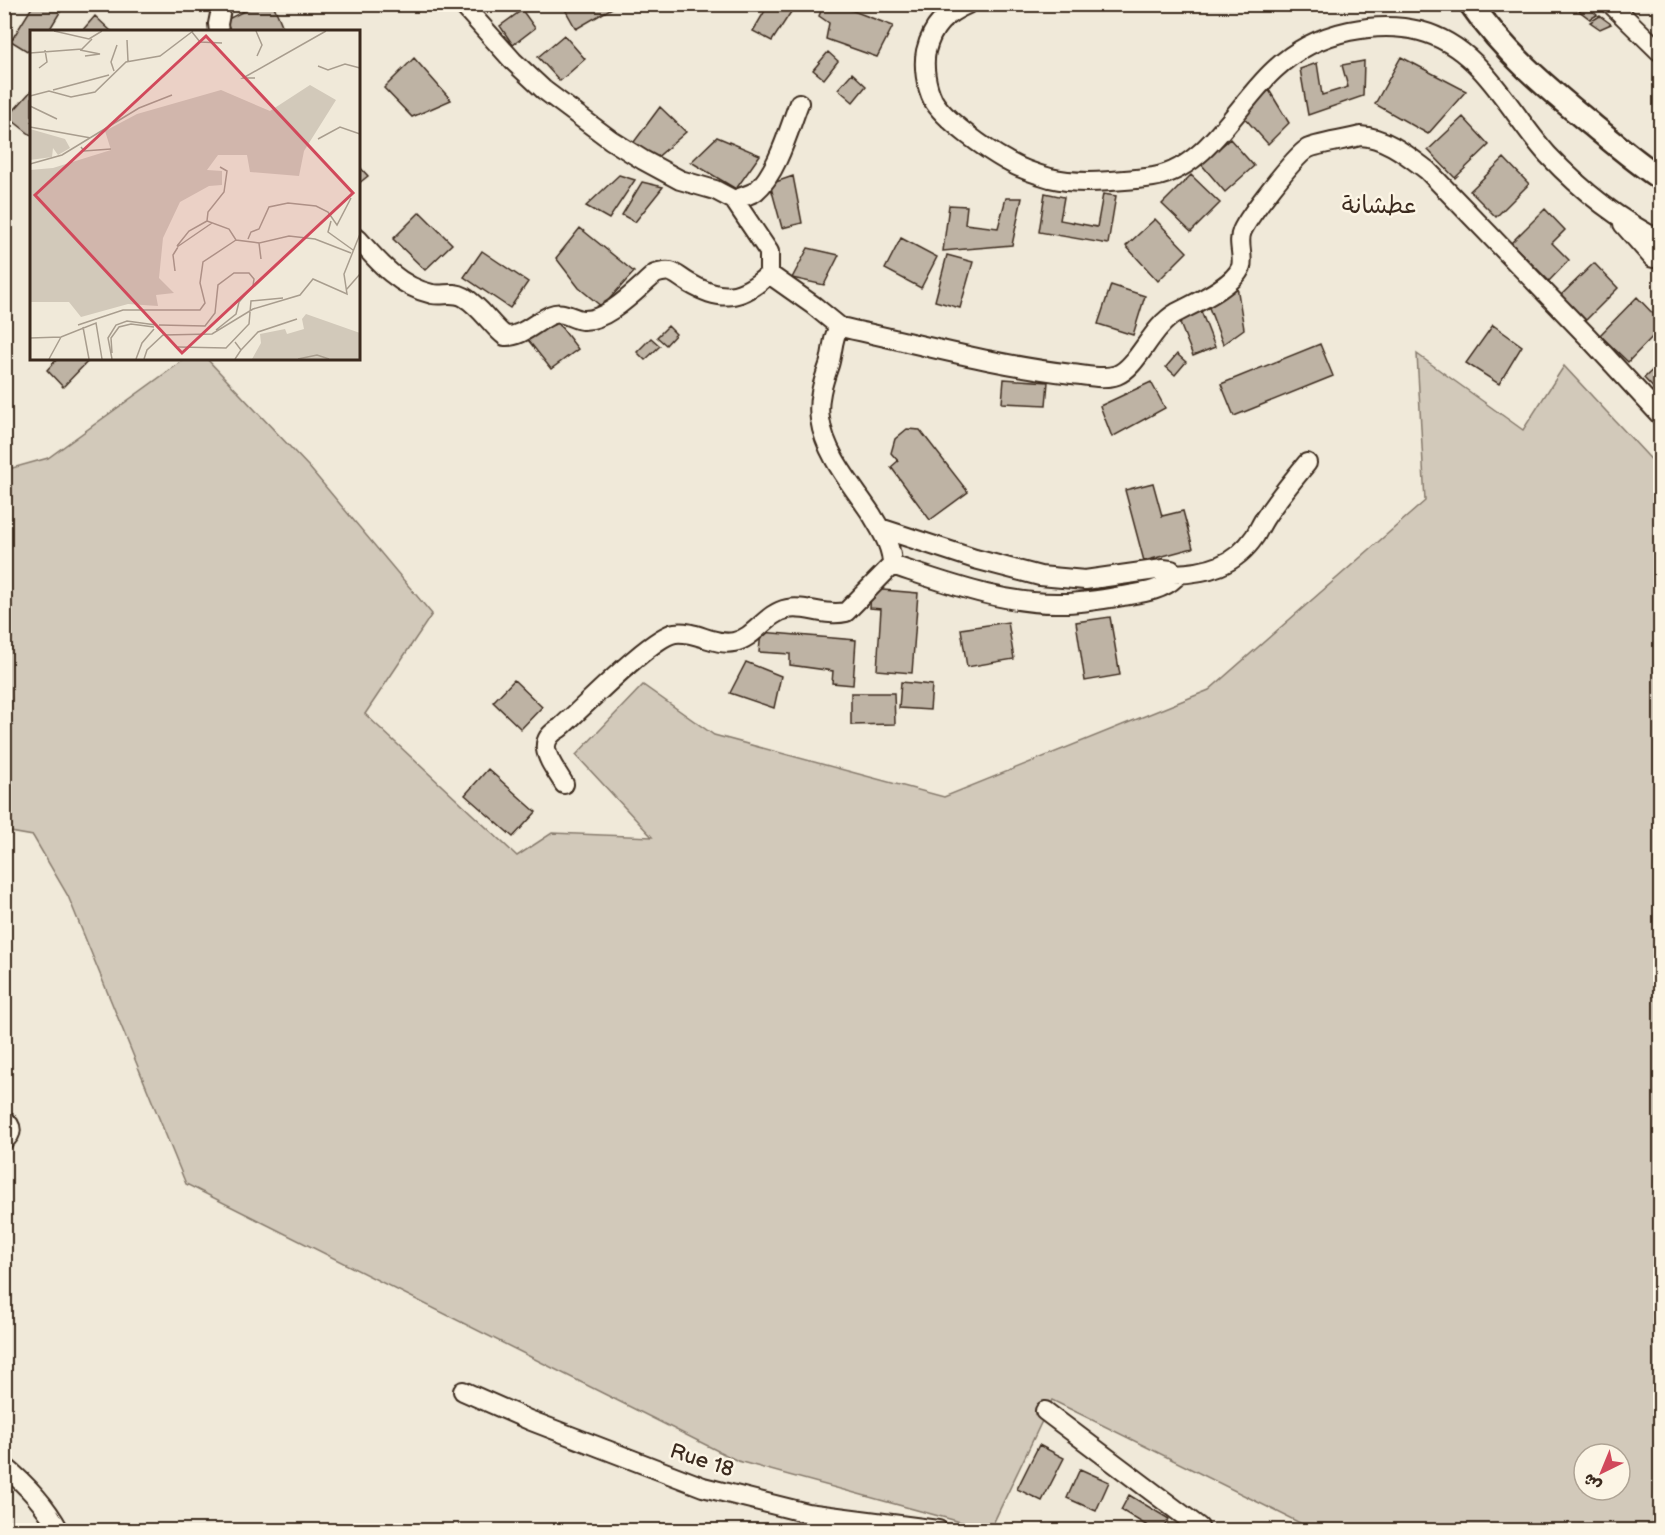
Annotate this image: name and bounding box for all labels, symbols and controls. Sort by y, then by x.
inset map [30,30,360,360]
district label: عطشانة [1342,191,1416,220]
street label: Rue 18 [667,1439,737,1482]
north arrow [1572,1442,1632,1502]
text: ش [1580,1469,1606,1495]

